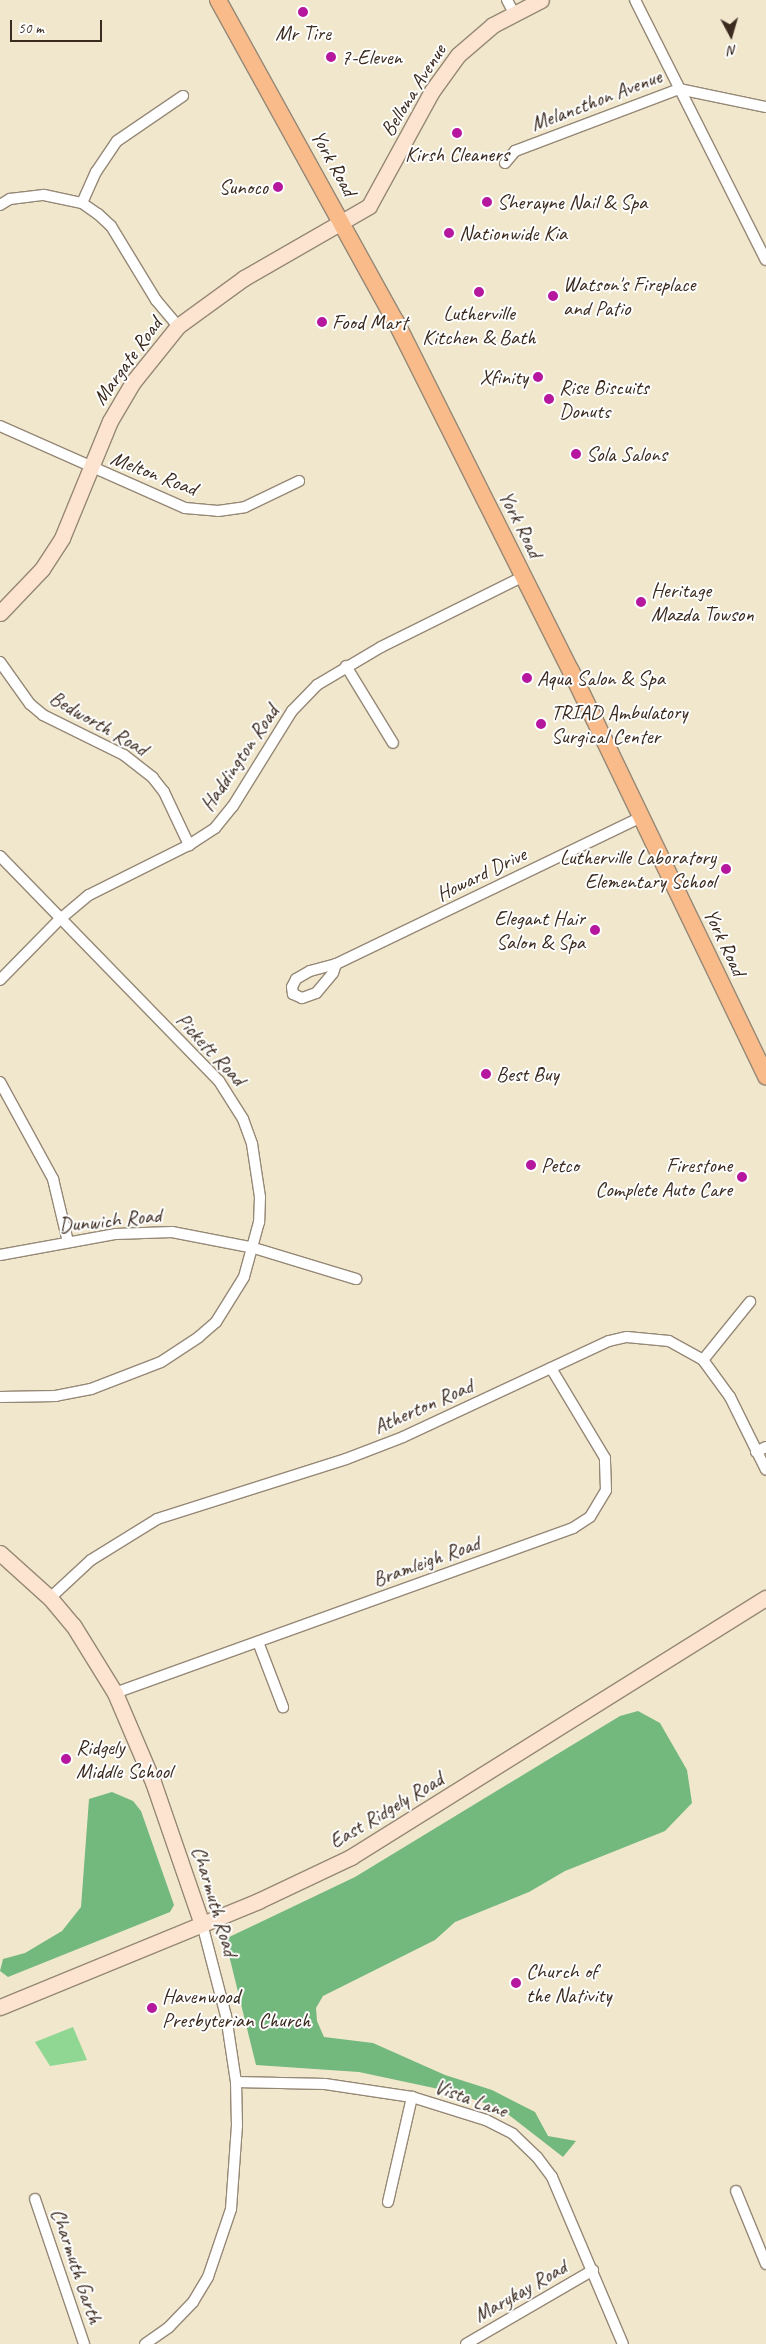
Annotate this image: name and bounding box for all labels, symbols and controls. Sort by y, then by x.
marker: Mr Tire [297,6,309,18]
scale bar [12,10,105,42]
north arrow [706,10,756,60]
text: 50 m [18,19,44,38]
place label: Mr Tire [275,20,331,46]
street label: Bellona Avenue [375,39,451,141]
text: N [727,42,738,59]
place label: 7-Eleven [341,44,402,70]
marker: 7-Eleven [325,51,337,63]
street label: Melancthon Avenue [527,63,665,137]
street label: York Road [305,125,363,201]
marker: Kirsh Cleaners [451,127,463,139]
place label: Kirsh Cleaners [405,141,509,167]
place label: Sunoco [219,174,268,200]
marker: Sunoco [272,181,284,193]
place label: Sherayne Nail & Spa [497,189,647,215]
marker: Sherayne Nail & Spa [481,196,493,208]
place label: Nationwide Kia [459,220,566,246]
marker: Nationwide Kia [443,227,455,239]
place label: Watson's Fireplace and Patio [563,271,695,321]
marker: Lutherville Kitchen & Bath [473,286,485,298]
marker: Watson's Fireplace and Patio [547,290,559,302]
place label: Lutherville Kitchen & Bath [422,300,536,350]
place label: Food Mart [332,309,408,335]
street label: Margate Road [87,312,167,410]
marker: Food Mart [316,316,328,328]
place label: Xfinity [480,364,528,390]
marker: Xfinity [532,371,544,383]
place label: Rise Biscuits Donuts [559,374,649,424]
marker: Rise Biscuits Donuts [543,393,555,405]
place label: Sola Salons [586,441,667,467]
street label: Melton Road [108,445,200,501]
marker: Sola Salons [570,448,582,460]
street label: York Road [493,486,549,562]
place label: Heritage Mazda Towson [651,577,753,627]
marker: Heritage Mazda Towson [635,596,647,608]
place label: Aqua Salon & Spa [537,665,665,691]
marker: Aqua Salon & Spa [521,672,533,684]
street label: Bedworth Road [46,685,152,761]
place label: TRIAD Ambulatory Surgical Center [551,699,687,749]
street label: Haddington Road [194,700,284,816]
marker: TRIAD Ambulatory Surgical Center [535,718,547,730]
street label: Howard Drive [432,841,530,907]
place label: Lutherville Laboratory Elementary School [559,844,716,894]
marker: Lutherville Laboratory Elementary School [720,863,732,875]
street label: York Road [698,904,752,980]
place label: Elegant Hair Salon & Spa [494,905,585,955]
marker: Elegant Hair Salon & Spa [589,924,601,936]
street label: Pickett Road [171,1008,251,1090]
place label: Best Buy [496,1061,559,1087]
marker: Best Buy [480,1068,492,1080]
place label: Petco [541,1152,579,1178]
place label: Firestone Complete Auto Care [595,1152,732,1202]
marker: Petco [525,1159,537,1171]
marker: Firestone Complete Auto Care [736,1171,748,1183]
street label: Dunwich Road [58,1202,162,1238]
street label: Atherton Road [370,1373,476,1439]
street label: Bramleigh Road [369,1530,483,1592]
place label: Ridgely Middle School [76,1734,172,1784]
marker: Ridgely Middle School [60,1753,72,1765]
street label: East Ridgely Road [325,1766,447,1854]
street label: Charmuth Road [186,1843,244,1959]
place label: Church of the Nativity [526,1958,612,2008]
marker: Church of the Nativity [510,1977,522,1989]
place label: Havenwood Presbyterian Church [162,1983,311,2033]
marker: Havenwood Presbyterian Church [146,2002,158,2014]
street label: Vista Lane [431,2073,511,2123]
street label: Charmuth Garth [45,2205,109,2327]
street label: Marykay Road [469,2254,571,2328]

